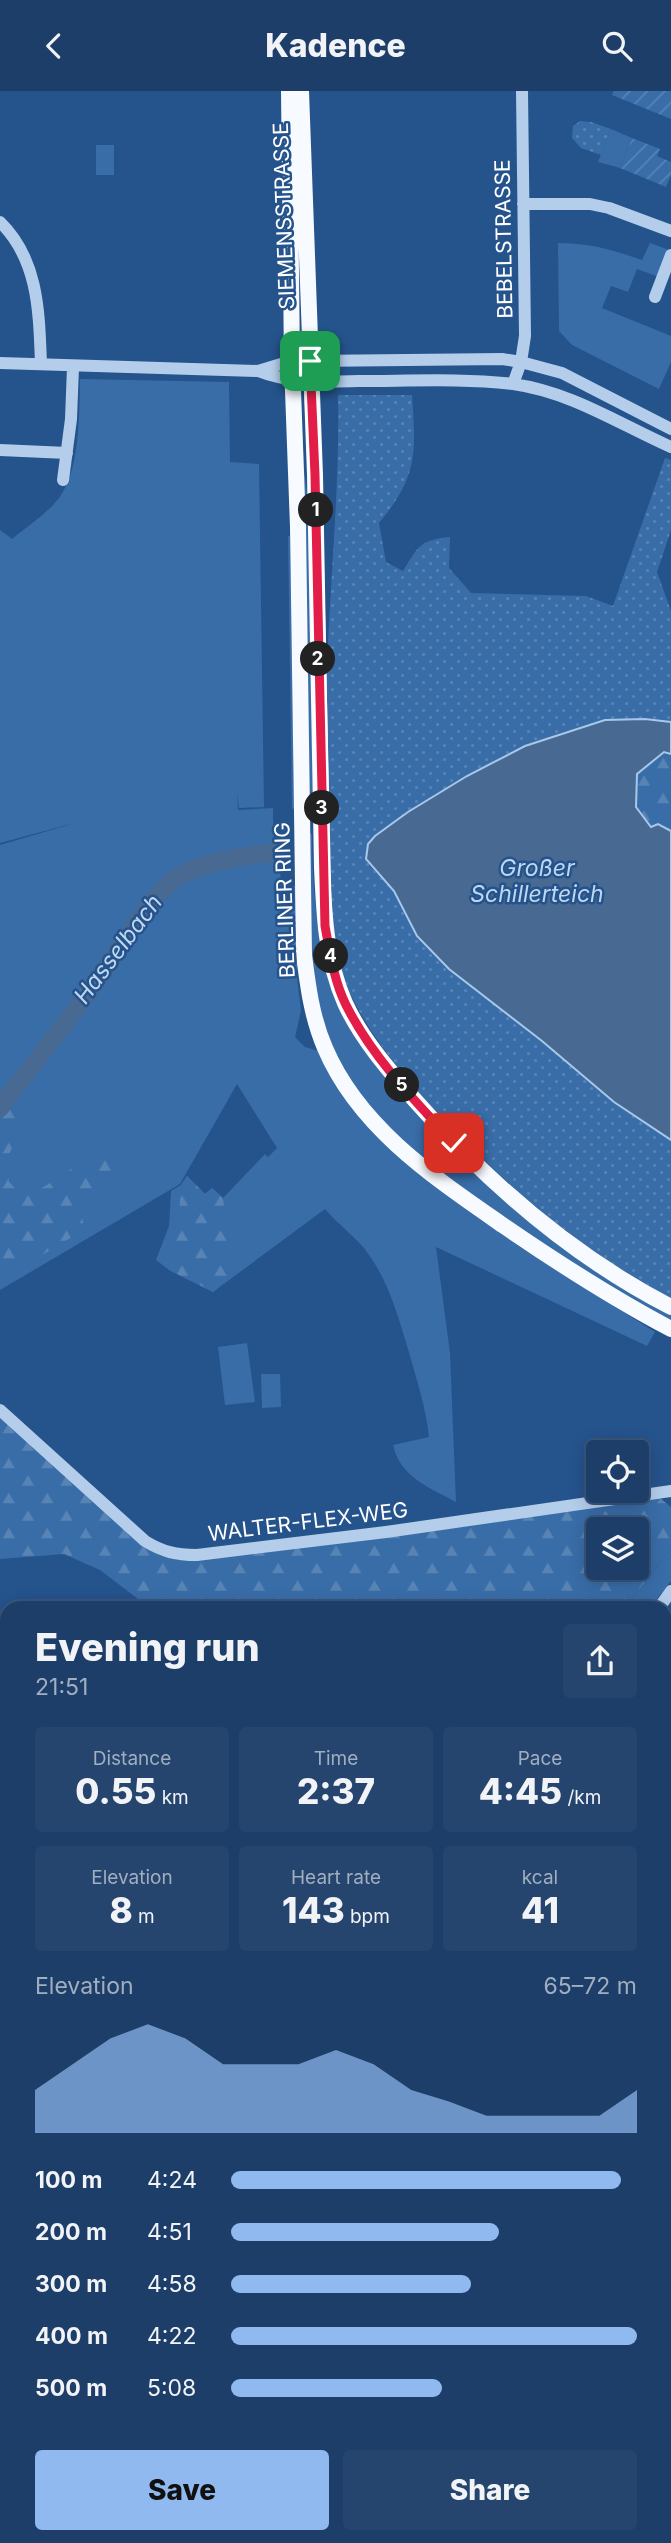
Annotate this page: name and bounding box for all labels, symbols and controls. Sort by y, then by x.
text: Kadence [265,26,406,65]
icon: back [35,27,73,65]
icon: search [598,27,636,65]
street label: SIEMENSSTRASSE [268,122,299,310]
street label: BEBELSTRASSE [490,159,517,319]
pin [280,331,340,391]
icon: arrive [291,342,329,380]
pin: 1 [298,493,334,527]
text: 1 [311,498,320,521]
pin: 2 [300,641,336,677]
text: 2 [312,647,323,670]
pin: 3 [304,791,340,825]
text: 3 [315,796,328,819]
street label: BERLINER RING [269,822,300,978]
water label: Großer Schillerteich [470,854,604,908]
water label: Hasselbach [68,889,168,1009]
pin: 4 [314,939,348,973]
text: 4 [324,944,337,967]
pin: 5 [384,1067,420,1103]
text: 5 [395,1073,408,1096]
pin [424,1113,484,1173]
icon: check [435,1124,473,1162]
map controls [586,1440,649,1580]
button: locate [586,1440,649,1503]
street label: WALTER-FLEX-WEG [207,1497,409,1546]
button: layers [586,1517,649,1580]
text: Evening run [35,1624,260,1670]
button: share [563,1624,637,1698]
text: 21:51 [35,1673,88,1701]
text: Distance [93,1747,171,1770]
text: Time [314,1747,358,1770]
text: Pace [518,1747,562,1770]
text: 0.55 [75,1770,156,1812]
text: 2:37 [297,1770,375,1812]
text: 4:45 [479,1770,562,1812]
text: km [156,1786,189,1809]
text: /km [562,1786,601,1809]
text: Elevation [91,1866,173,1889]
text: Heart rate [291,1866,381,1889]
text: kcal [522,1866,558,1889]
text: 8 [109,1889,133,1931]
text: 143 [282,1889,345,1931]
text: 41 [521,1889,559,1931]
text: m [133,1905,155,1928]
text: bpm [345,1905,390,1928]
text: Elevation [35,1972,134,2000]
text: 65–72 m [544,1972,637,2000]
text: 100 m [35,2166,102,2194]
text: 4:24 [147,2166,197,2194]
text: 200 m [35,2218,107,2246]
text: 4:51 [147,2218,192,2246]
text: 300 m [35,2270,107,2298]
text: 4:58 [147,2270,197,2298]
text: 400 m [35,2322,108,2350]
text: 4:22 [147,2322,197,2350]
text: 500 m [35,2374,107,2402]
text: 5:08 [147,2374,196,2402]
button: Save [35,2450,329,2530]
button: Share [343,2450,637,2530]

